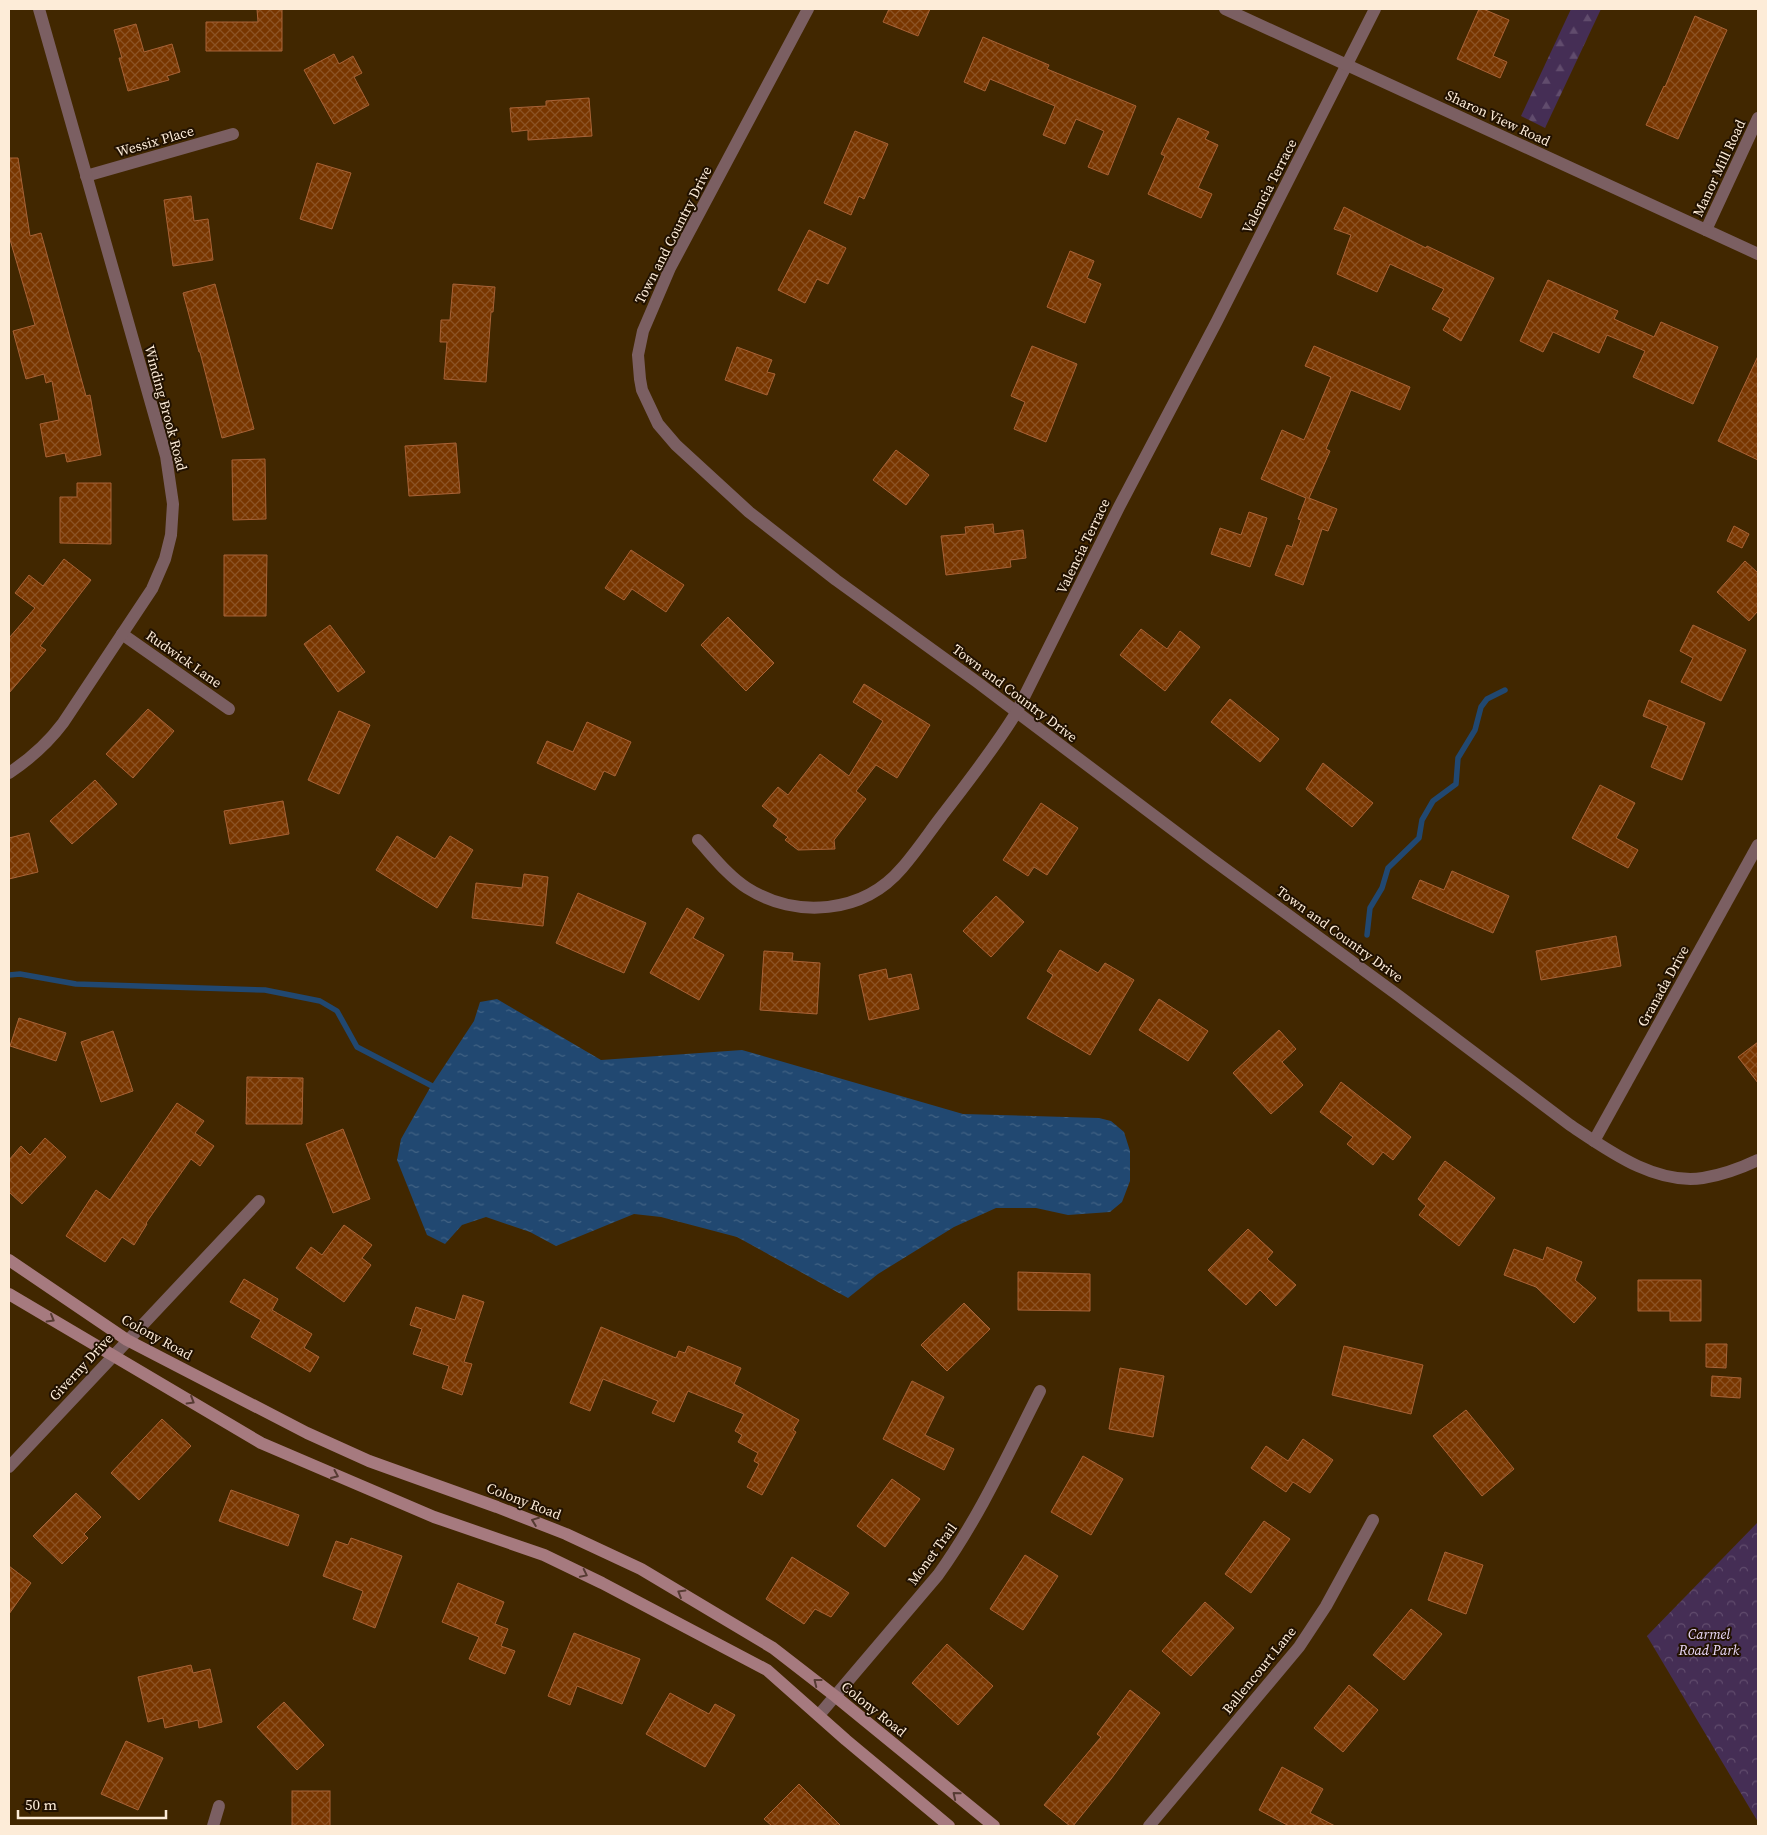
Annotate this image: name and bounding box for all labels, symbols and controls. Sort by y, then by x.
street label: Sharon View Road [1442,85,1554,151]
street label: Manor Mill Road [1688,116,1750,220]
street label: Wessix Place [114,120,196,162]
street label: Valencia Terrace [1237,135,1301,237]
street label: Town and Country Drive [630,163,716,307]
street label: Winding Brook Road [140,343,192,473]
street label: Valencia Terrace [1051,495,1115,597]
street label: Rudwick Lane [142,625,226,693]
street label: Town and Country Drive [948,639,1082,747]
street label: Town and Country Drive [1273,881,1407,987]
street label: Granada Drive [1632,942,1694,1030]
street label: Colony Road [118,1309,196,1365]
one-way arrow [45,1312,54,1322]
street label: Giverny Drive [44,1329,118,1405]
one-way arrow [186,1395,195,1405]
one-way arrow [330,1468,339,1479]
street label: Colony Road [484,1478,564,1524]
one-way arrow [531,1517,540,1528]
street label: Monet Trail [903,1519,961,1589]
one-way arrow [578,1568,587,1578]
one-way arrow [677,1589,686,1599]
street label: Ballencourt Lane [1217,1622,1301,1718]
park label: Carmel Road Park [1678,1624,1740,1660]
street label: Colony Road [837,1677,911,1741]
one-way arrow [813,1679,823,1688]
scale bar [18,1788,165,1820]
one-way arrow [953,1792,962,1801]
text: 50 m [25,1794,57,1815]

